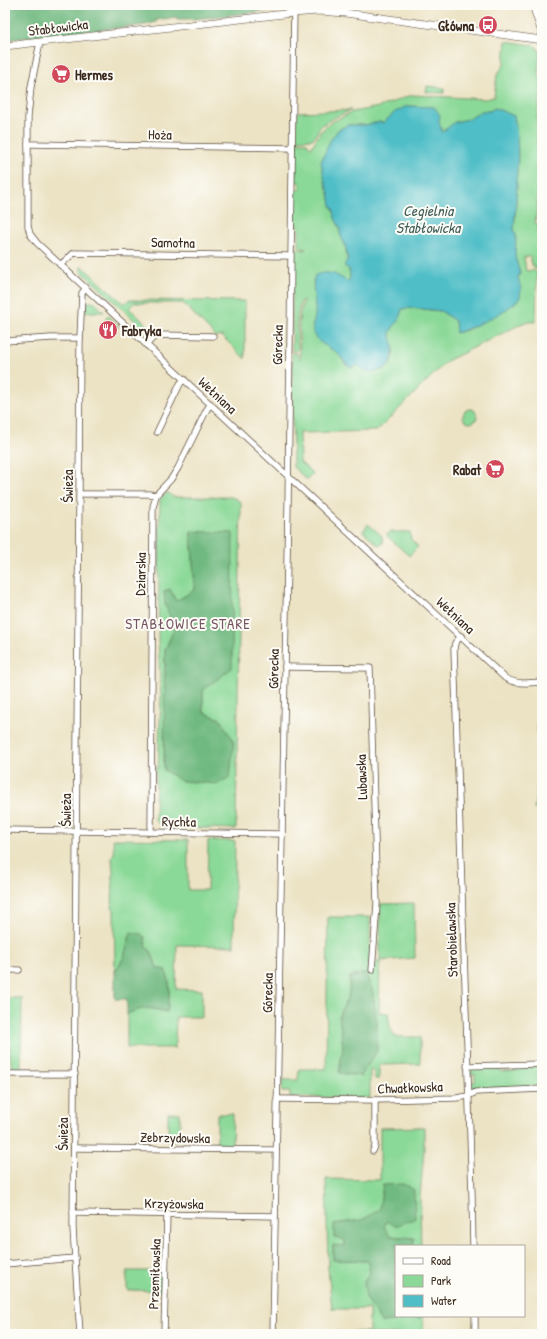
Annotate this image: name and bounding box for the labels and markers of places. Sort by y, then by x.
bus stop icon: Główna [477,14,499,36]
place label: Główna [438,16,475,35]
supermarket icon: Hermes [50,63,72,85]
place label: Hermes [75,65,114,84]
restaurant icon: Fabryka [97,319,119,341]
place label: Fabryka [121,321,162,342]
supermarket icon: Rabat [484,458,506,480]
place label: Rabat [453,460,482,479]

